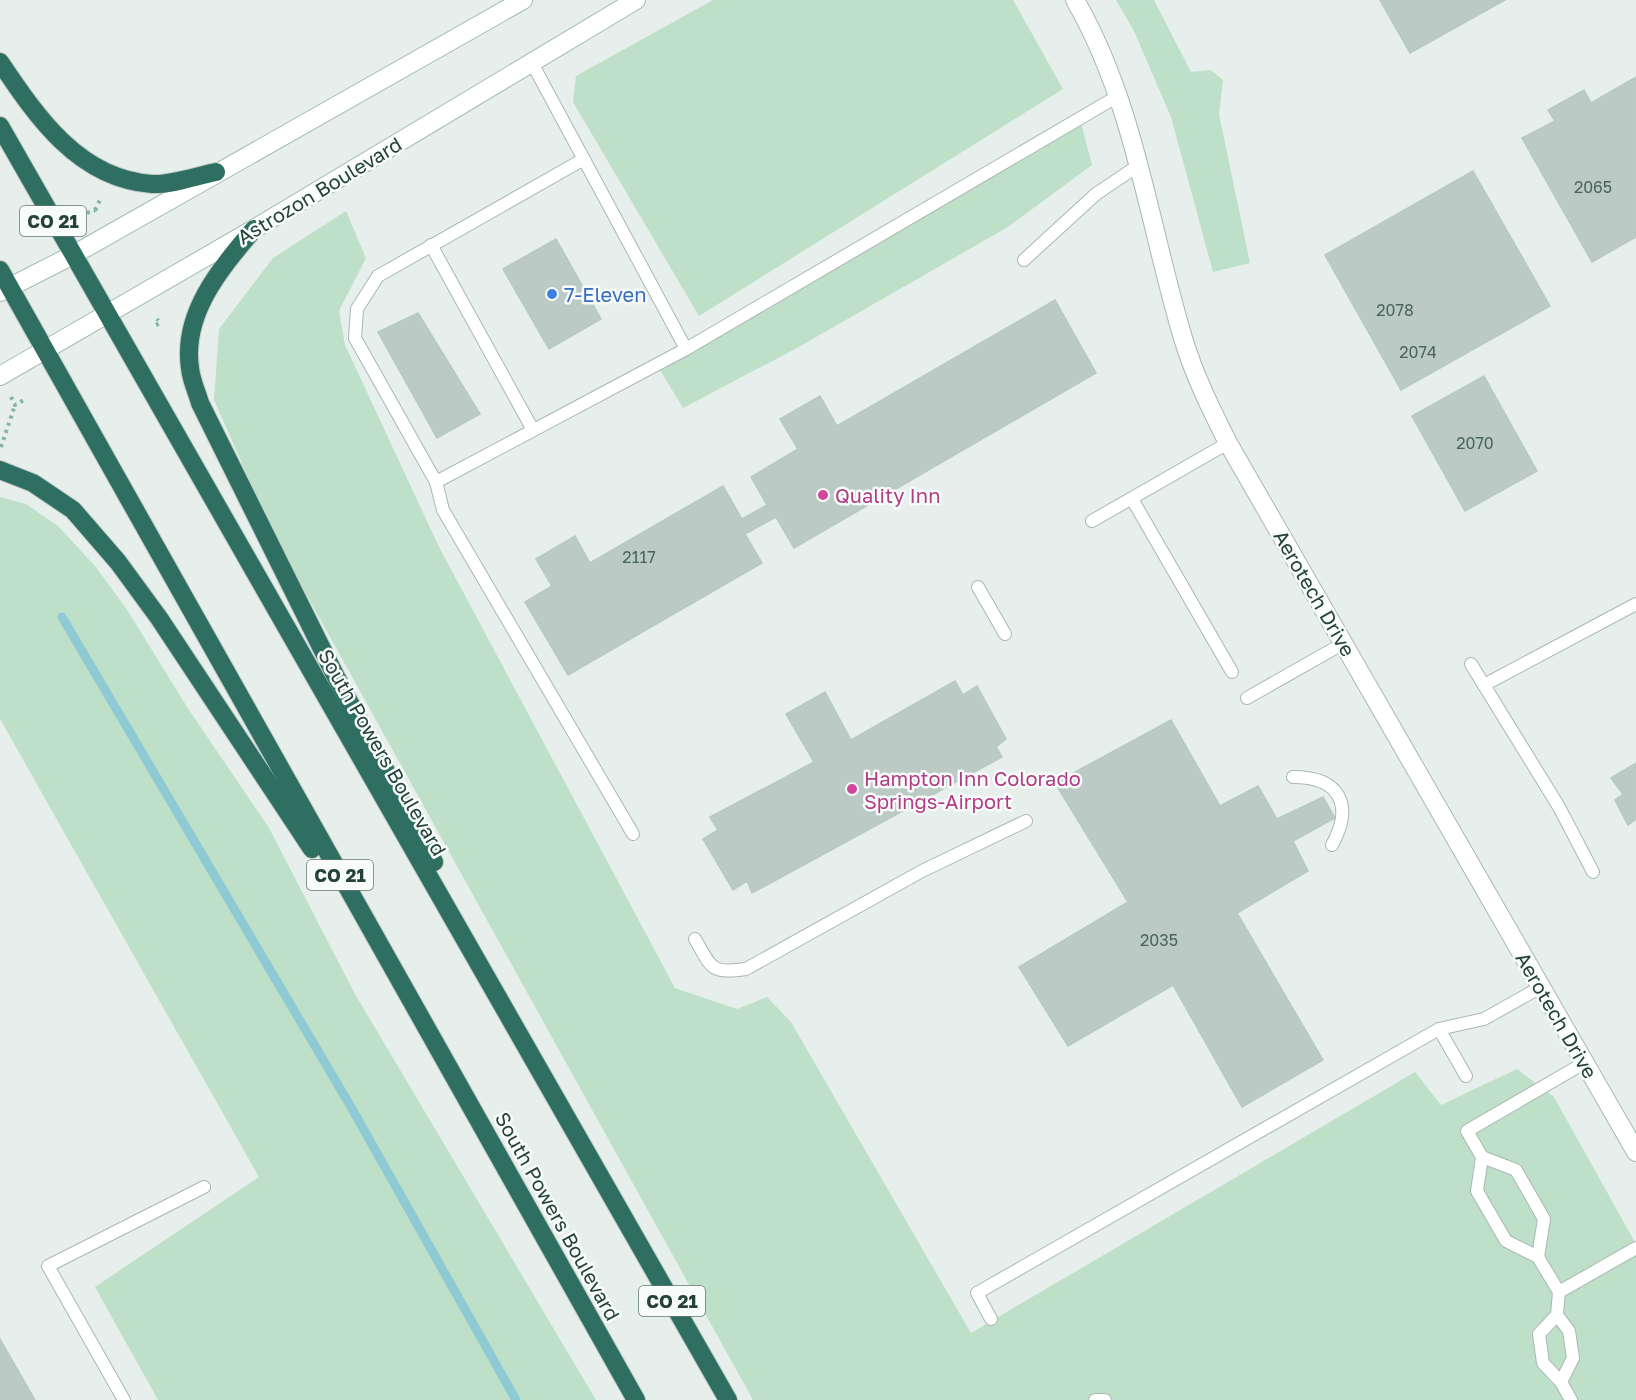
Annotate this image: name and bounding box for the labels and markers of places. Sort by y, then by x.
place label: 7-Eleven [564,282,647,306]
marker: 7-Eleven [545,287,559,301]
place label: Quality Inn [835,483,940,507]
marker: Quality Inn [816,488,830,502]
place label: Hampton Inn Colorado Springs-Airport [864,766,1081,813]
marker: Hampton Inn Colorado Springs-Airport [845,782,859,796]

